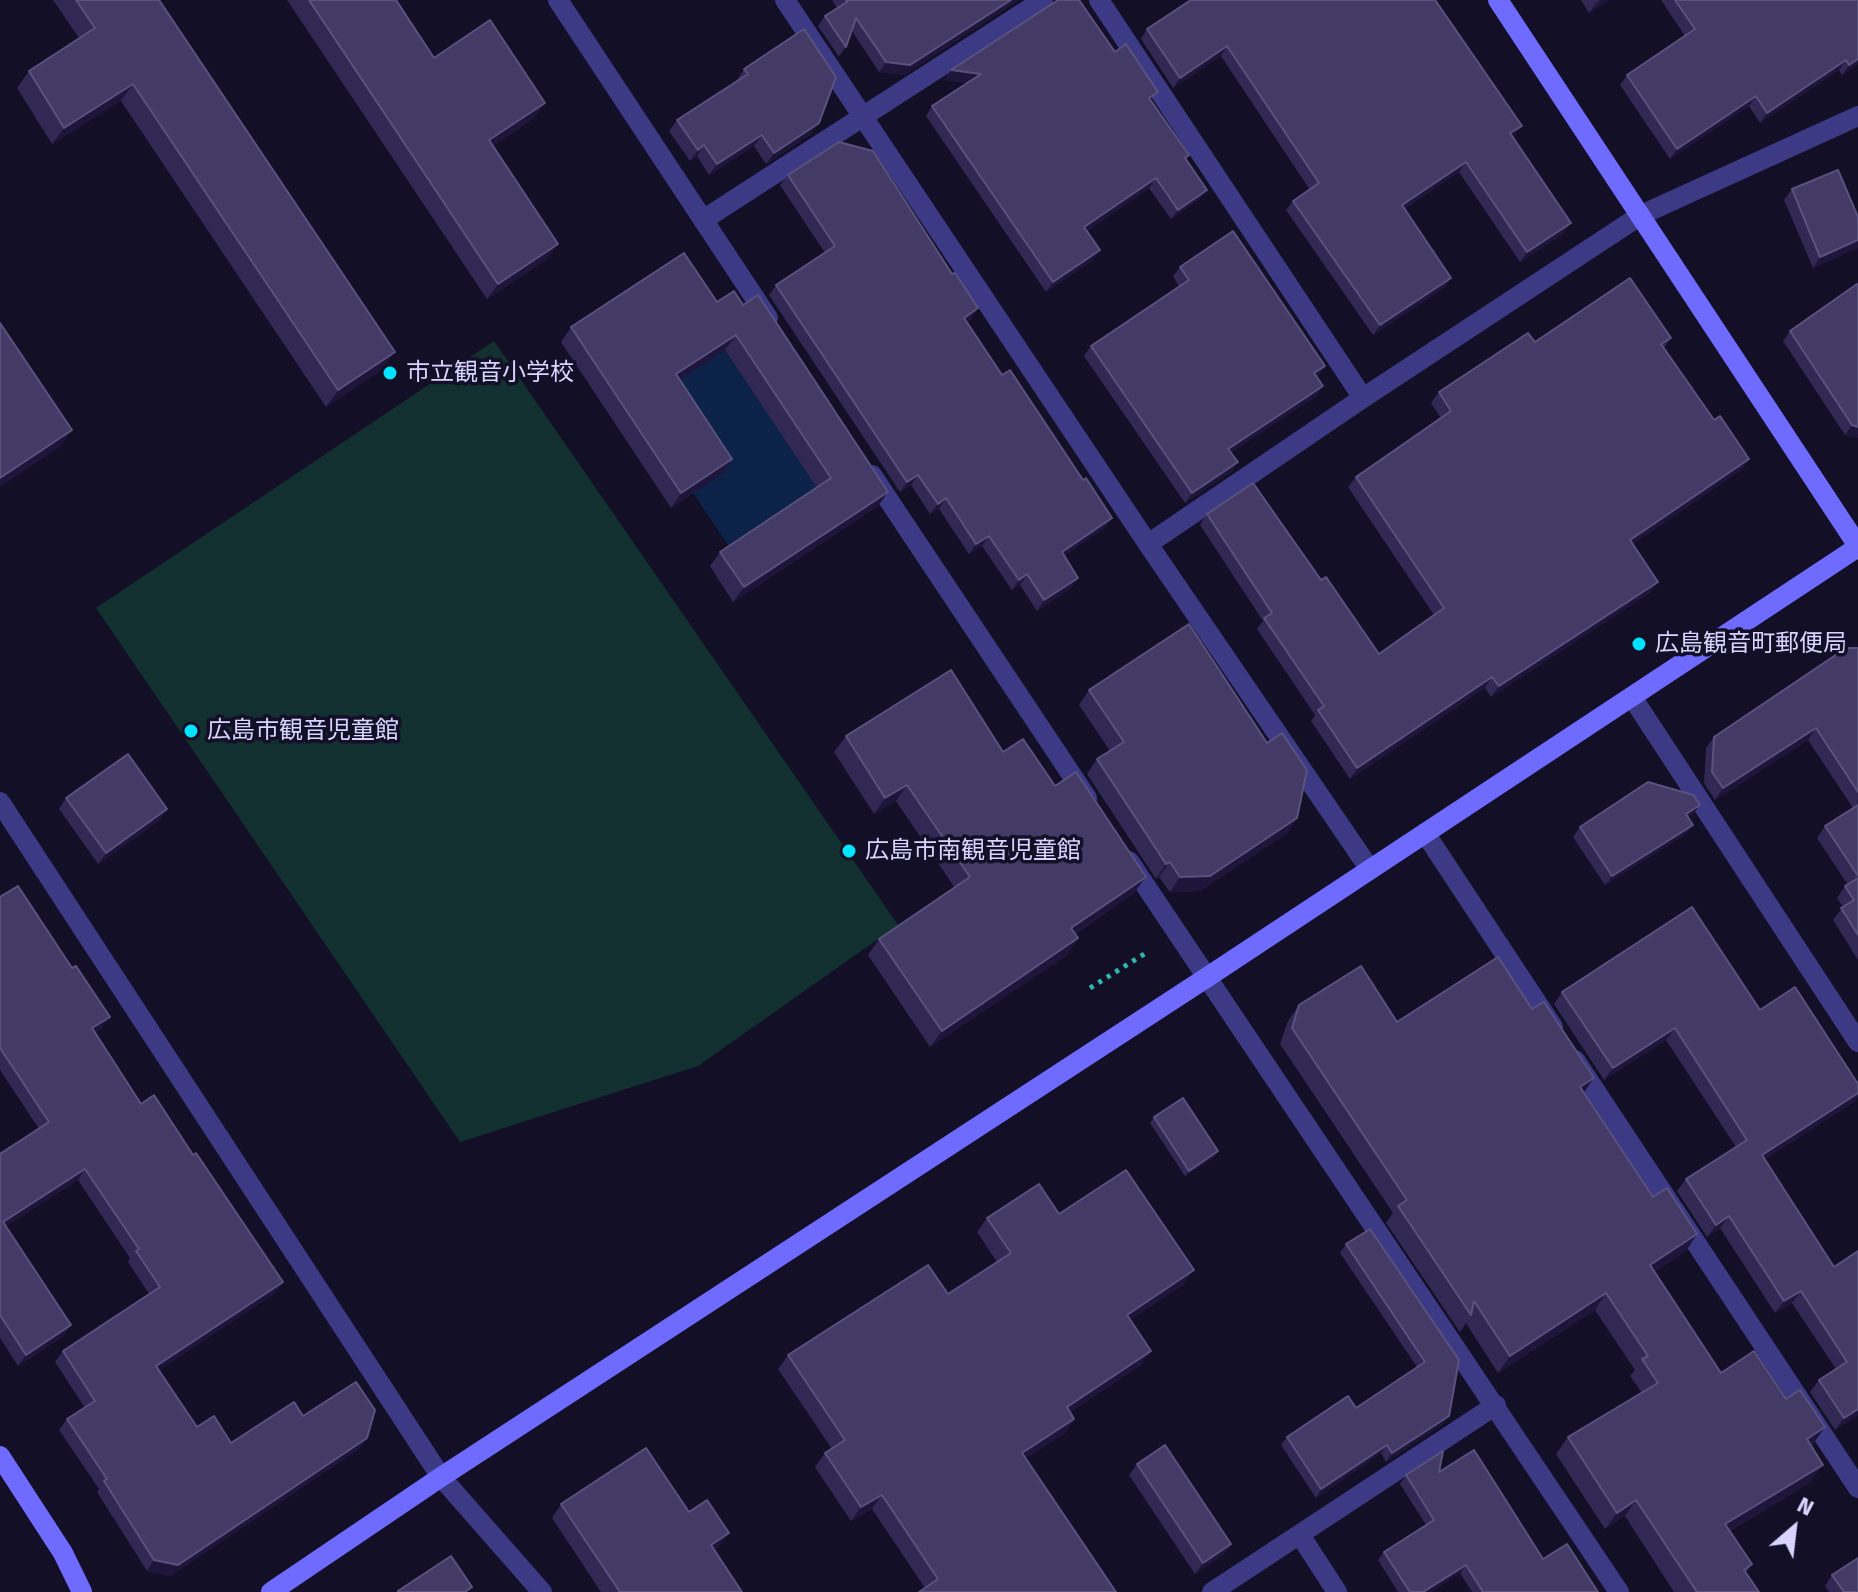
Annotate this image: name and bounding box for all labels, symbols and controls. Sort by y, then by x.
place label: 市立観音小学校 [406,359,574,387]
marker: 市立観音小学校 [381,364,399,382]
place label: 広島観音町郵便局 [1655,630,1847,658]
marker: 広島観音町郵便局 [1630,635,1648,653]
place label: 広島市観音児童館 [207,717,399,745]
marker: 広島市観音児童館 [182,722,200,740]
place label: 広島市南観音児童館 [865,837,1081,865]
marker: 広島市南観音児童館 [840,842,858,860]
north arrow [1754,1488,1834,1568]
text: N [1793,1491,1818,1522]

